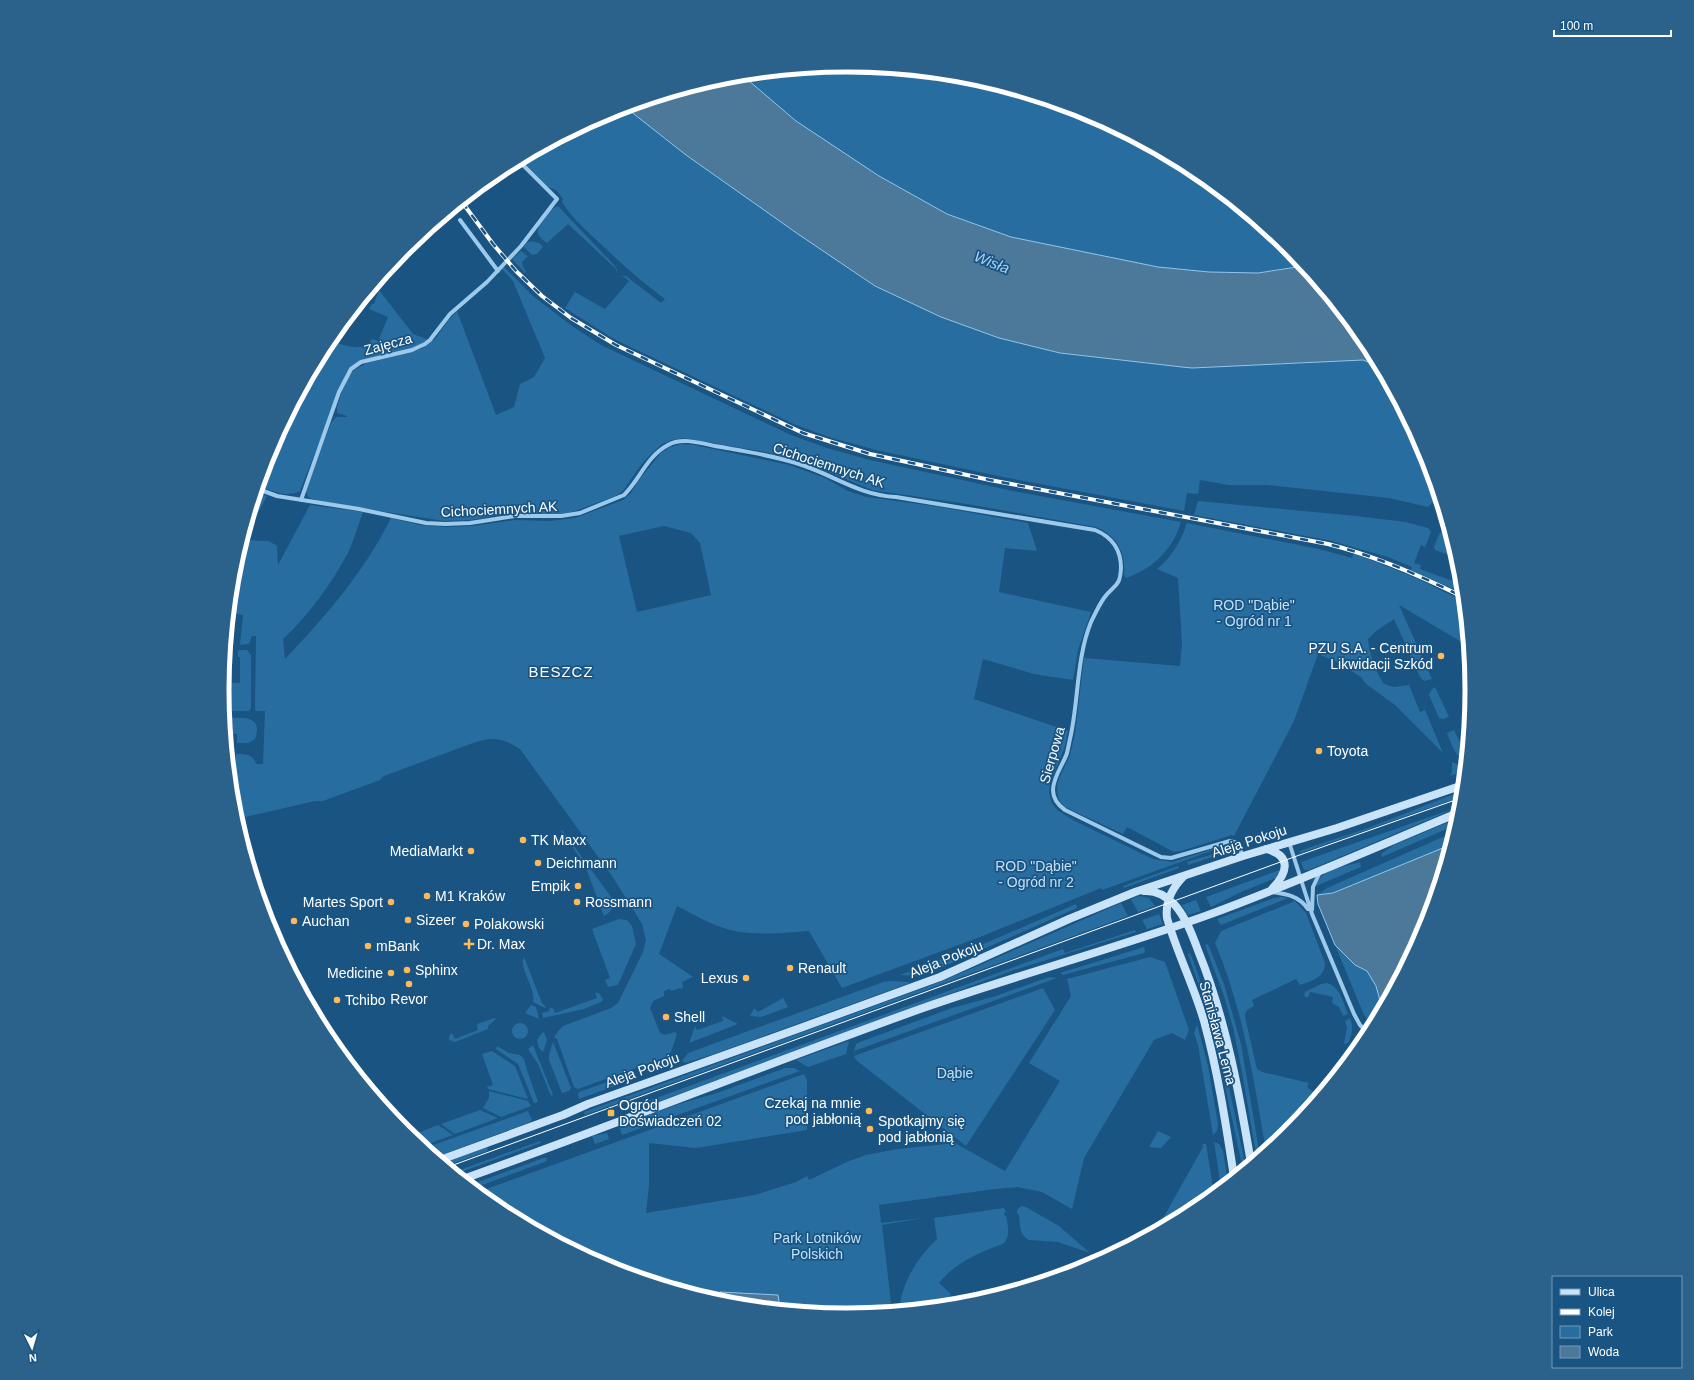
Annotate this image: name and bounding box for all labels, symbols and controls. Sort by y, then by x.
scale bar [1554,12,1671,38]
text: 100 m [1560,19,1593,33]
water label: Wisła [972,247,1012,277]
street label: Zajęcza [362,330,414,358]
street label: Cichociemnych AK [771,439,888,491]
street label: Cichociemnych AK [440,498,558,520]
park label: ROD "Dąbie" - Ogród nr 1 [1213,597,1295,629]
place label: PZU S.A. - Centrum Likwidacji Szkód [1309,640,1433,672]
marker: PZU S.A. - Centrum Likwidacji Szkód [1436,651,1446,661]
district label: BESZCZ [528,663,594,680]
street label: Sierpowa [1036,725,1068,785]
place label: Toyota [1327,743,1368,759]
marker: Toyota [1314,746,1324,756]
street label: Aleja Pokoju [1210,821,1288,861]
place label: TK Maxx [531,832,586,848]
marker: TK Maxx [518,835,528,845]
place label: MediaMarkt [390,843,463,859]
marker: MediaMarkt [466,846,476,856]
place label: Deichmann [546,855,617,871]
marker: Deichmann [533,858,543,868]
park label: ROD "Dąbie" - Ogród nr 2 [995,858,1077,890]
place label: Empik [531,878,571,894]
marker: Empik [573,881,583,891]
place label: M1 Kraków [435,888,506,904]
marker: M1 Kraków [422,891,432,901]
place label: Martes Sport [303,894,383,910]
place label: Rossmann [585,894,652,910]
marker: Martes Sport [386,897,396,907]
marker: Rossmann [572,897,582,907]
place label: Sizeer [416,912,456,928]
place label: Auchan [302,913,349,929]
marker: Sizeer [403,915,413,925]
marker: Auchan [289,916,299,926]
place label: Polakowski [474,916,544,932]
marker: Polakowski [461,919,471,929]
place label: Dr. Max [477,936,525,952]
street label: Aleja Pokoju [907,937,985,981]
place label: mBank [376,938,421,954]
marker: Dr. Max [464,939,474,949]
marker: mBank [363,941,373,951]
place label: Renault [798,960,846,976]
place label: Sphinx [415,962,458,978]
marker: Renault [785,963,795,973]
place label: Medicine [327,965,383,981]
marker: Sphinx [402,965,412,975]
marker: Medicine [386,968,396,978]
place label: Lexus [701,970,738,986]
marker: Lexus [741,973,751,983]
marker: Revor [404,979,414,989]
street label: Stanisława Lema [1196,979,1240,1087]
place label: Revor [390,991,428,1007]
place label: Tchibo [345,992,386,1008]
marker: Tchibo [332,995,342,1005]
place label: Shell [674,1009,705,1025]
marker: Shell [661,1012,671,1022]
street label: Aleja Pokoju [603,1049,681,1091]
park label: Dąbie [937,1065,973,1081]
place label: Czekaj na mnie pod jabłonią [765,1095,861,1127]
place label: Ogród Doświadczeń 02 [619,1097,722,1129]
marker: Czekaj na mnie pod jabłonią [864,1106,874,1116]
marker: Ogród Doświadczeń 02 [606,1108,616,1118]
place label: Spotkajmy się pod jabłonią [878,1113,965,1145]
marker: Spotkajmy się pod jabłonią [865,1124,875,1134]
park label: Park Lotników Polskich [773,1230,862,1262]
legend [1552,1276,1682,1368]
text: Ulica [1588,1285,1615,1299]
text: Kolej [1588,1305,1615,1319]
text: Park [1588,1325,1614,1339]
north arrow [12,1328,52,1368]
text: Woda [1588,1345,1619,1359]
text: N [28,1352,37,1364]

